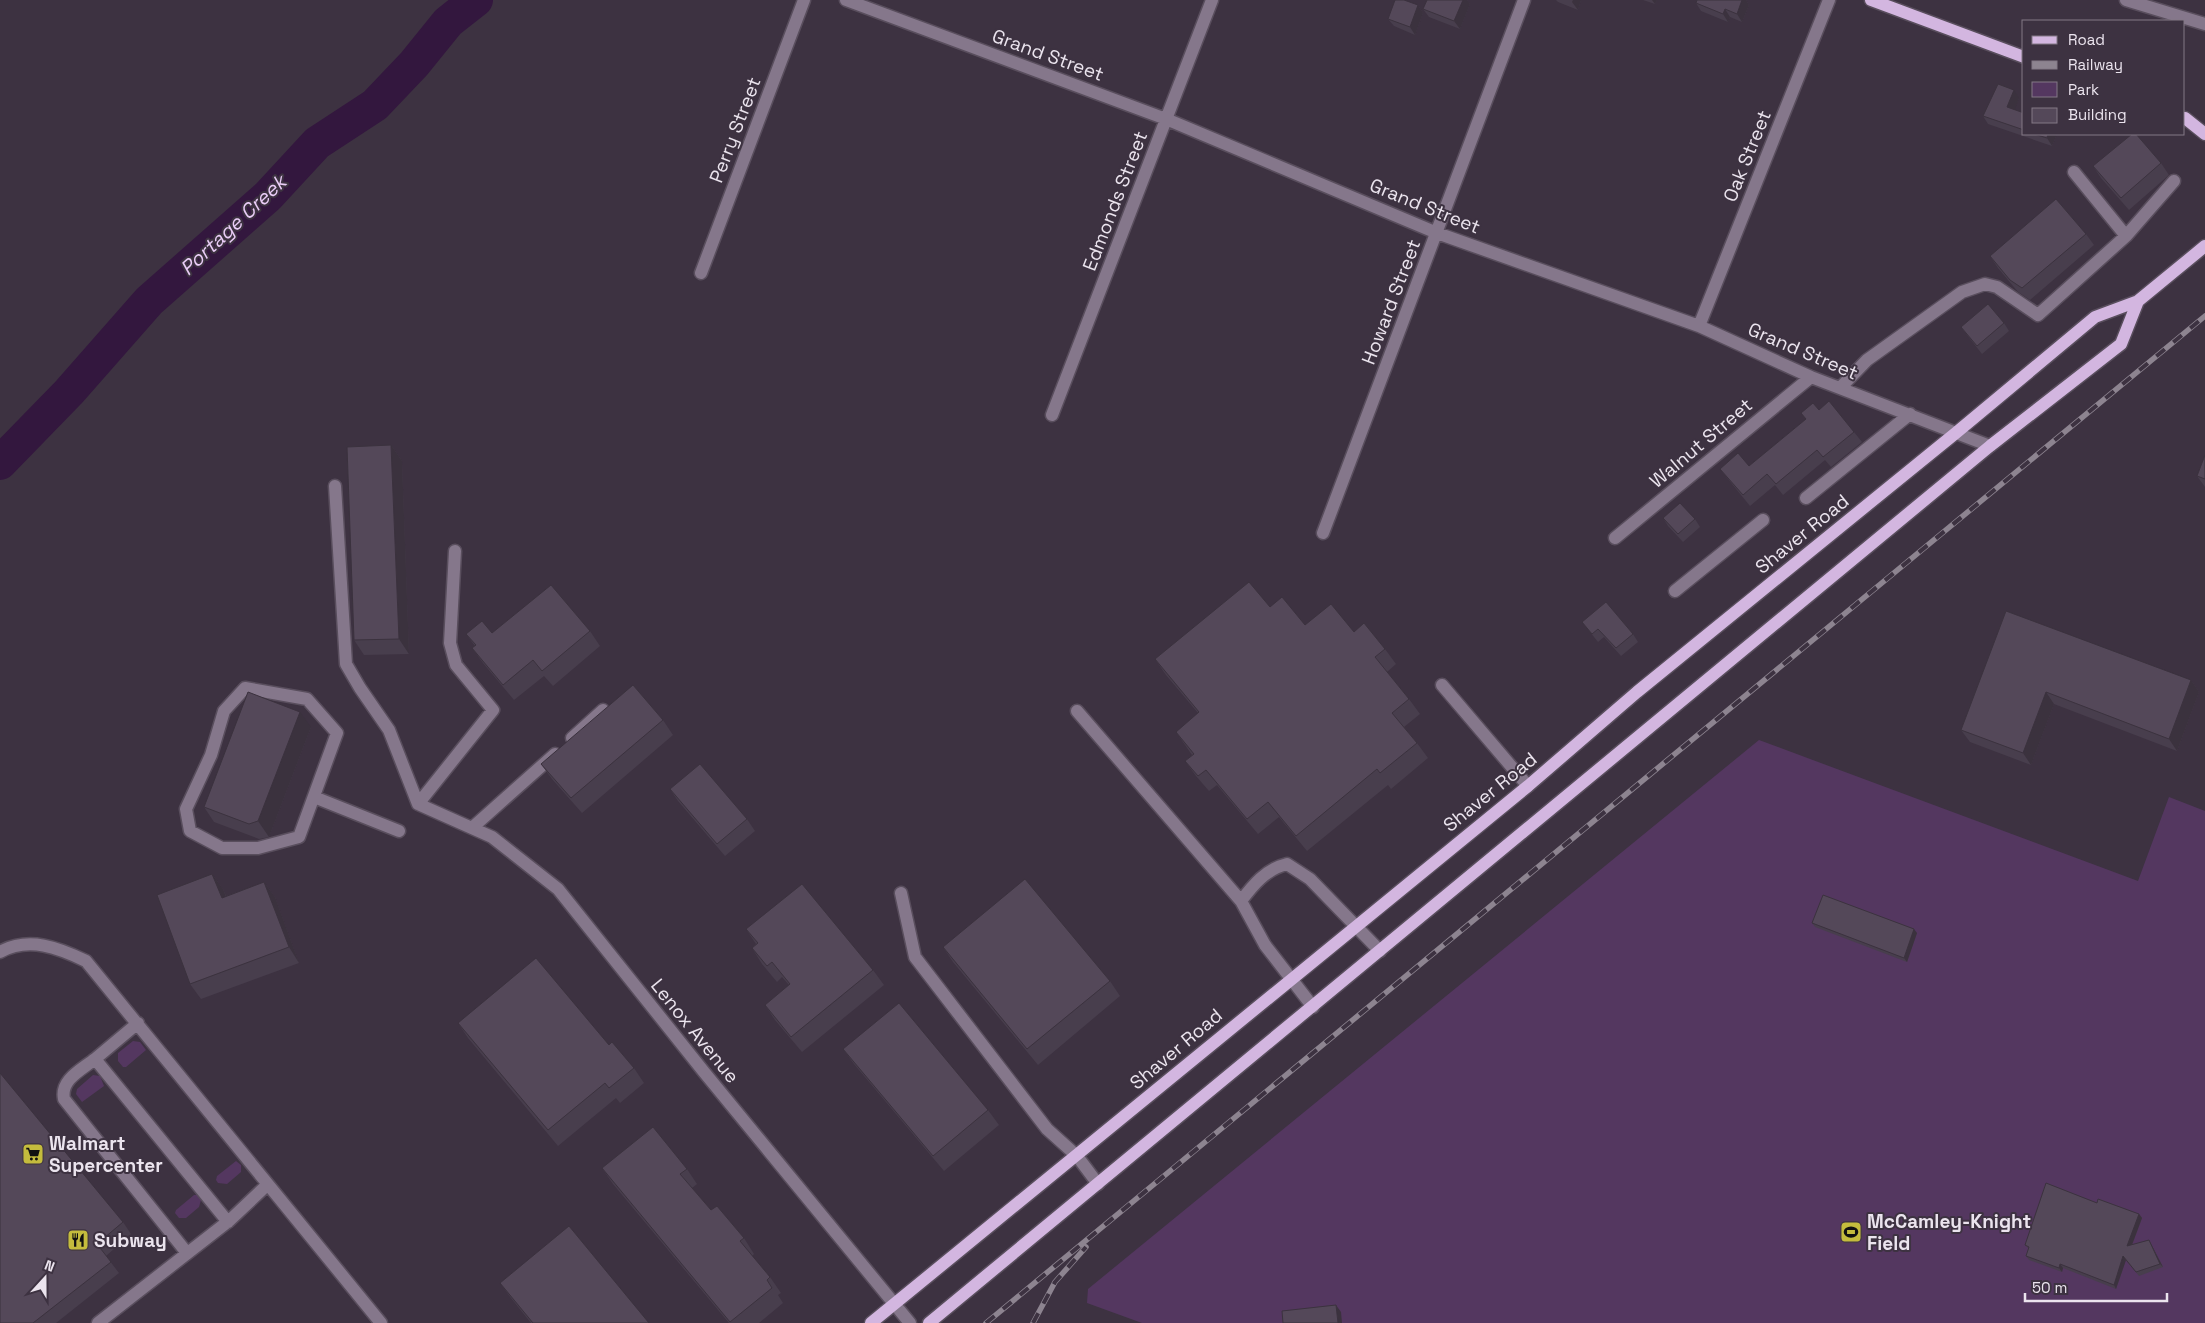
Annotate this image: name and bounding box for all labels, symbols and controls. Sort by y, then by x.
legend [2022,20,2185,135]
street label: Grand Street [989,23,1107,87]
text: Road [2068,30,2105,49]
text: Railway [2068,55,2123,74]
street label: Perry Street [703,74,767,186]
text: Park [2068,80,2099,99]
text: Building [2068,105,2127,124]
street label: Oak Street [1717,106,1777,206]
street label: Edmonds Street [1077,128,1153,274]
water label: Portage Creek [174,168,293,281]
street label: Grand Street [1366,172,1484,240]
street label: Howard Street [1356,236,1426,368]
street label: Grand Street [1744,317,1862,385]
street label: Walnut Street [1644,393,1758,493]
street label: Shaver Road [1750,489,1854,579]
street label: Shaver Road [1438,747,1542,837]
street label: Lenox Avenue [645,974,745,1088]
street label: Shaver Road [1124,1003,1228,1095]
place label: Walmart Supercenter [49,1131,163,1178]
supermarket icon: Walmart Supercenter [21,1142,45,1166]
place label: McCamley-Knight Field [1867,1209,2031,1256]
sports icon: McCamley-Knight Field [1839,1220,1863,1244]
restaurant icon: Subway [66,1228,90,1252]
place label: Subway [94,1228,167,1253]
north arrow [20,1253,70,1303]
text: N [42,1256,57,1276]
scale bar [2025,1270,2168,1302]
text: 50 m [2032,1278,2067,1297]

